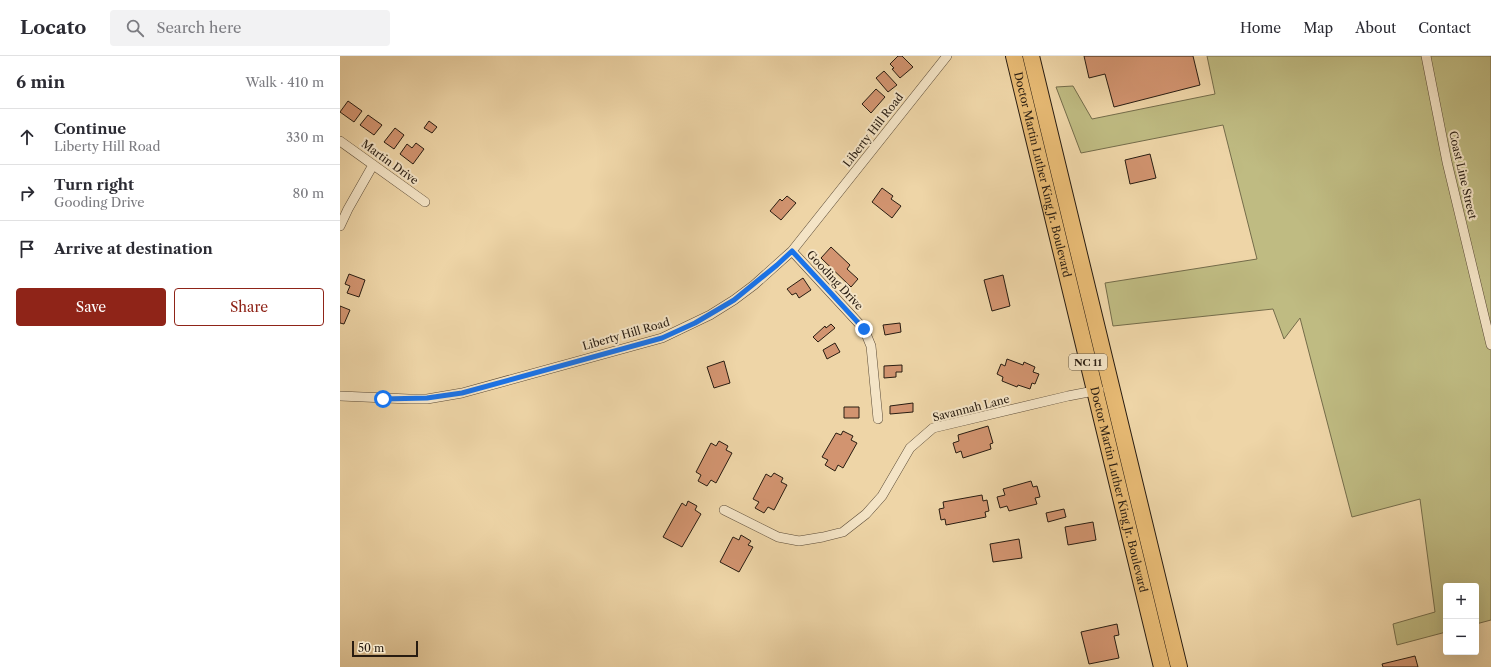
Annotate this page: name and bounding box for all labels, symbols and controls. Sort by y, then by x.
search box [110,10,390,46]
text: Locato [20,16,86,39]
icon: search [124,17,146,39]
text: Search here [156,18,241,37]
text: Home [1240,19,1281,37]
text: Map [1303,19,1333,37]
text: About [1355,19,1396,37]
text: Contact [1418,19,1471,37]
street label: Doctor Martin Luther King Jr. Boulevard [1011,70,1074,279]
text: 6 min [16,72,65,92]
text: Walk · 410 m [246,74,324,90]
street label: Liberty Hill Road [840,90,906,170]
text: Continue [54,119,126,138]
icon: ahead [16,126,38,148]
text: 330 m [286,129,324,145]
street label: Coast Line Street [1446,129,1480,221]
street label: Martin Drive [359,137,421,187]
text: Liberty Hill Road [54,138,160,154]
text: Turn right [54,175,134,194]
icon: right [16,182,38,204]
text: 80 m [292,185,324,201]
text: Gooding Drive [54,194,145,210]
icon: arrive [16,238,38,260]
text: Arrive at destination [54,239,213,258]
street label: Gooding Drive [804,247,866,313]
button: Save [16,288,166,326]
button: Share [174,288,324,326]
street label: Liberty Hill Road [581,315,671,353]
route end [855,320,873,338]
road number: NC 11 [1069,354,1107,370]
street label: Doctor Martin Luther King Jr. Boulevard [1087,385,1151,594]
route start [374,390,392,408]
street label: Savannah Lane [931,392,1011,424]
map controls [1443,583,1479,655]
button: + [1443,583,1479,619]
button: − [1443,619,1479,655]
scale bar [352,639,418,658]
text: 50 m [358,641,384,655]

